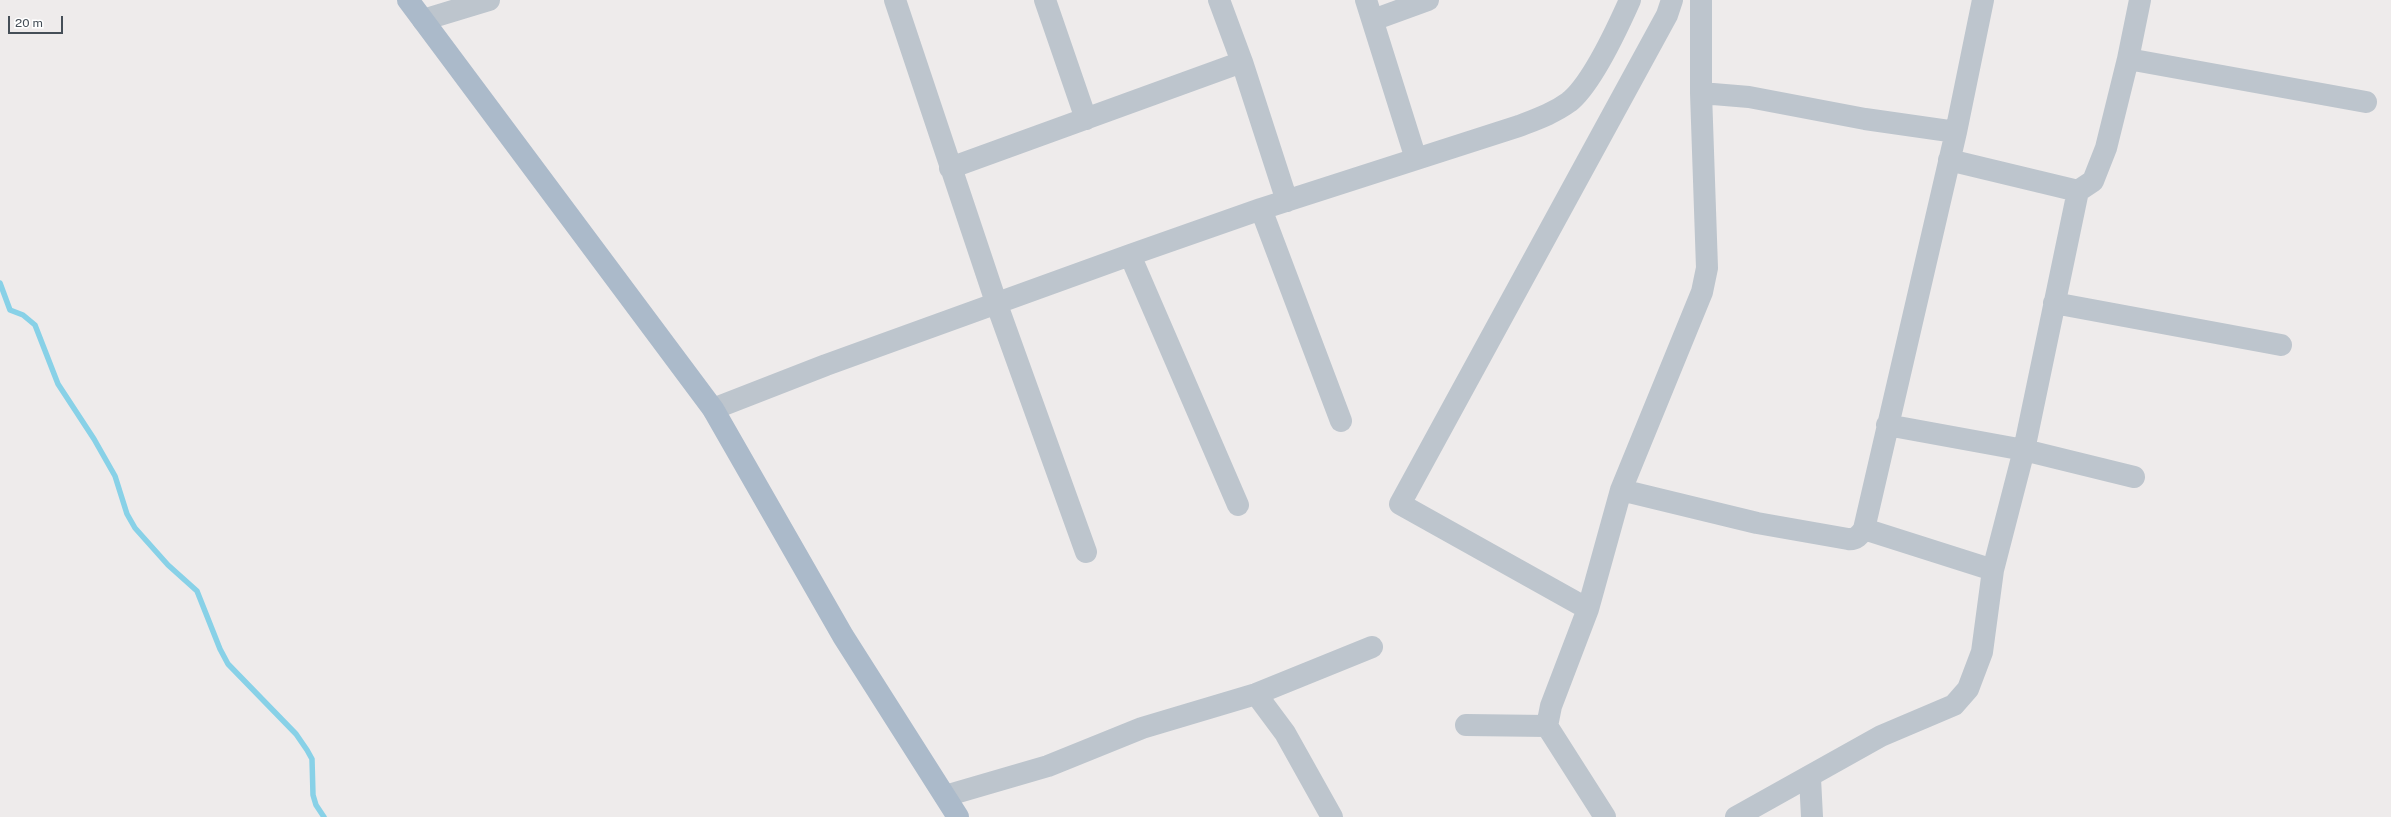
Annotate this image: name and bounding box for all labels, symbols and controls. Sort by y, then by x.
scale bar [10,8,65,34]
text: 20 m [15,16,43,30]

